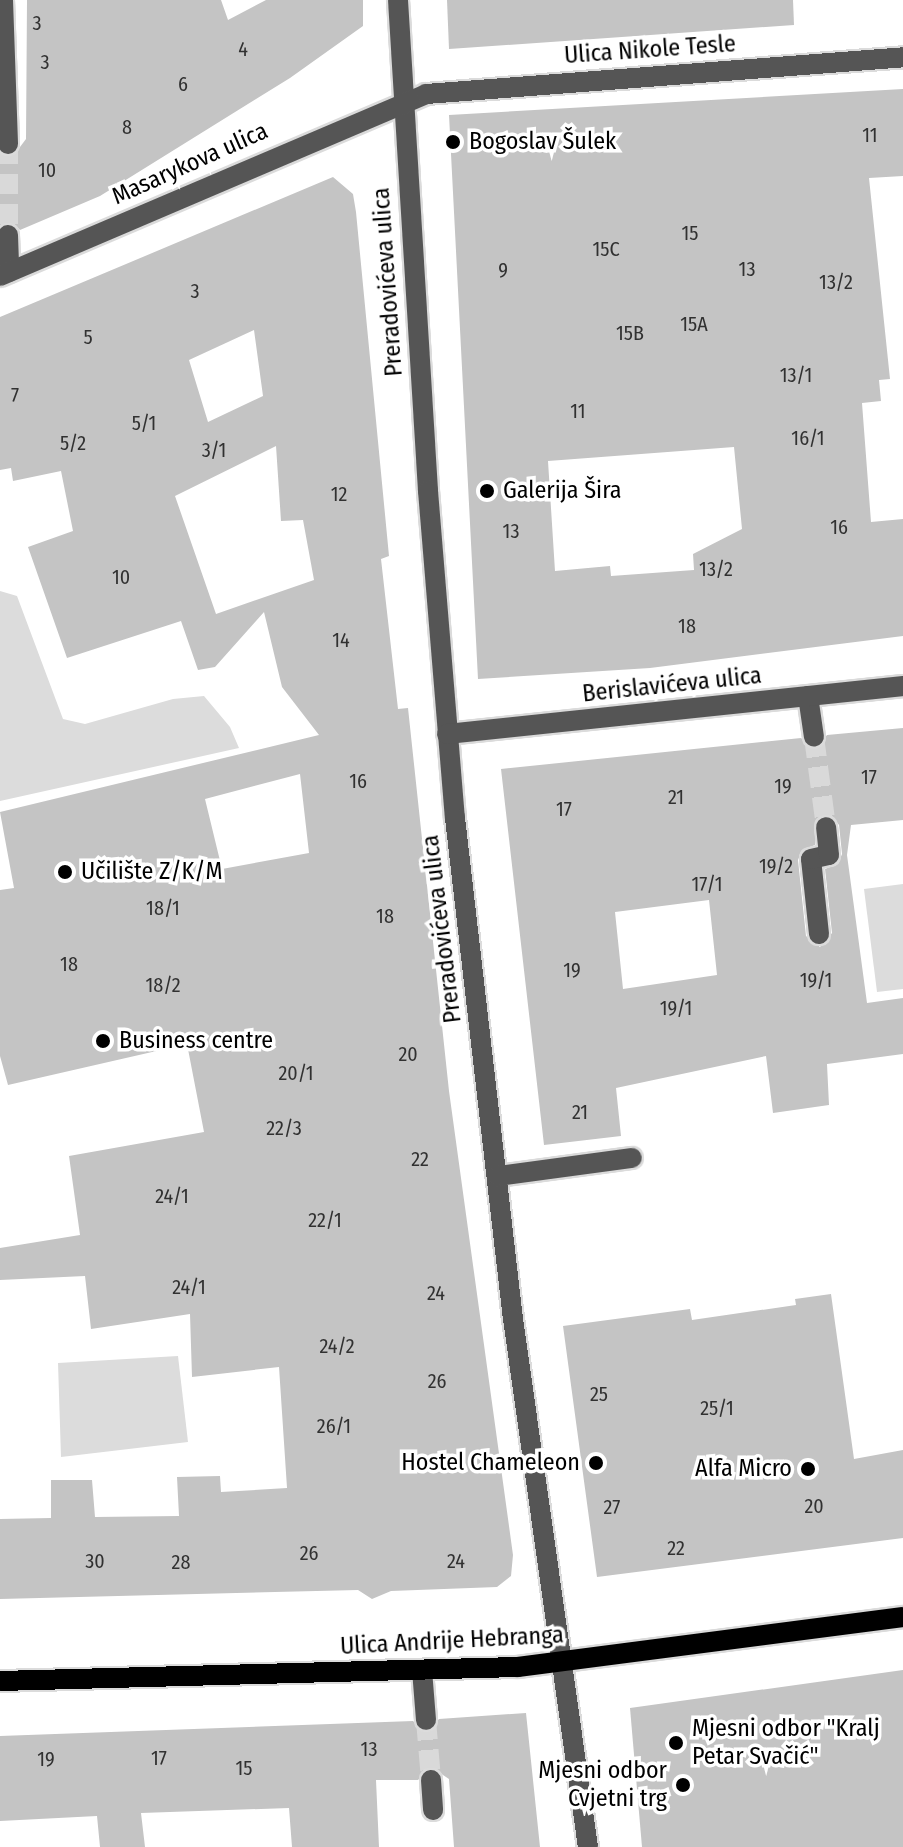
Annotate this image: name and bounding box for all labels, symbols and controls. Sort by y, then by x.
house number: 3 [32,11,42,35]
street label: Ulica Nikole Tesle [563,30,737,70]
house number: 4 [238,37,248,61]
house number: 3 [40,50,50,74]
house number: 6 [178,72,188,96]
house number: 8 [122,115,132,139]
street label: Masarykova ulica [108,117,272,211]
house number: 11 [862,123,878,147]
place label: Bogoslav Šulek [469,128,616,156]
marker: Bogoslav Šulek [444,133,462,151]
house number: 10 [38,158,56,182]
street label: Preradovićeva ulica [367,187,409,377]
house number: 15 [682,221,698,245]
house number: 15C [592,237,620,261]
house number: 13 [739,257,755,281]
house number: 9 [498,258,508,282]
house number: 13/2 [819,270,853,294]
house number: 3 [190,279,200,303]
house number: 15A [680,312,708,336]
house number: 15B [616,321,644,345]
house number: 5 [83,325,93,349]
house number: 13/1 [780,363,812,387]
house number: 7 [11,383,19,407]
house number: 11 [570,399,586,423]
house number: 5/1 [132,411,156,435]
house number: 16/1 [791,426,825,450]
house number: 5/2 [60,431,86,455]
house number: 3/1 [202,438,226,462]
place label: Galerija Šira [503,477,622,505]
house number: 12 [331,482,347,506]
marker: Galerija Šira [478,482,496,500]
house number: 16 [830,515,848,539]
house number: 13 [503,519,519,543]
house number: 13/2 [699,557,733,581]
house number: 10 [112,565,130,589]
house number: 18 [678,614,696,638]
house number: 14 [332,628,350,652]
street label: Berislavićeva ulica [581,661,763,709]
house number: 17 [861,765,877,789]
house number: 16 [349,769,367,793]
house number: 19 [774,774,792,798]
house number: 21 [668,785,684,809]
house number: 17 [556,797,572,821]
street label: Preradovićeva ulica [416,833,468,1025]
house number: 19/2 [759,854,793,878]
place label: Učilište Z/K/M [81,858,223,886]
marker: Učilište Z/K/M [56,863,74,881]
house number: 17/1 [691,872,723,896]
house number: 18/1 [146,896,180,920]
house number: 18 [376,904,394,928]
house number: 18 [60,952,78,976]
house number: 19 [563,958,581,982]
house number: 19/1 [800,968,832,992]
house number: 18/2 [145,973,181,997]
house number: 19/1 [660,996,692,1020]
place label: Business centre [119,1027,273,1055]
marker: Business centre [94,1032,112,1050]
house number: 20 [398,1042,418,1066]
house number: 20/1 [278,1061,314,1085]
house number: 21 [572,1100,588,1124]
house number: 22/3 [266,1116,302,1140]
house number: 22 [411,1147,429,1171]
house number: 24/1 [155,1184,189,1208]
house number: 22/1 [308,1208,342,1232]
house number: 24/1 [172,1275,206,1299]
house number: 24 [427,1281,445,1305]
house number: 24/2 [319,1334,355,1358]
house number: 26 [428,1369,446,1393]
house number: 25 [590,1382,608,1406]
house number: 25/1 [700,1396,734,1420]
house number: 26/1 [317,1414,351,1438]
place label: Hostel Chameleon [401,1449,580,1477]
marker: Hostel Chameleon [587,1454,605,1472]
place label: Alfa Micro [695,1455,792,1483]
marker: Alfa Micro [799,1460,817,1478]
house number: 20 [804,1494,824,1518]
house number: 27 [604,1495,620,1519]
house number: 22 [667,1536,685,1560]
house number: 26 [300,1541,318,1565]
house number: 30 [85,1549,105,1573]
house number: 24 [447,1549,465,1573]
house number: 28 [172,1550,190,1574]
street label: Ulica Andrije Hebranga [339,1621,565,1661]
place label: Mjesni odbor "Kralj Petar Svačić" [692,1715,880,1771]
marker: Mjesni odbor "Kralj Petar Svačić" [667,1734,685,1752]
house number: 13 [361,1737,377,1761]
house number: 17 [151,1746,167,1770]
house number: 19 [37,1747,55,1771]
house number: 15 [236,1756,252,1780]
place label: Mjesni odbor Cvjetni trg [538,1757,667,1813]
marker: Mjesni odbor Cvjetni trg [674,1776,692,1794]

